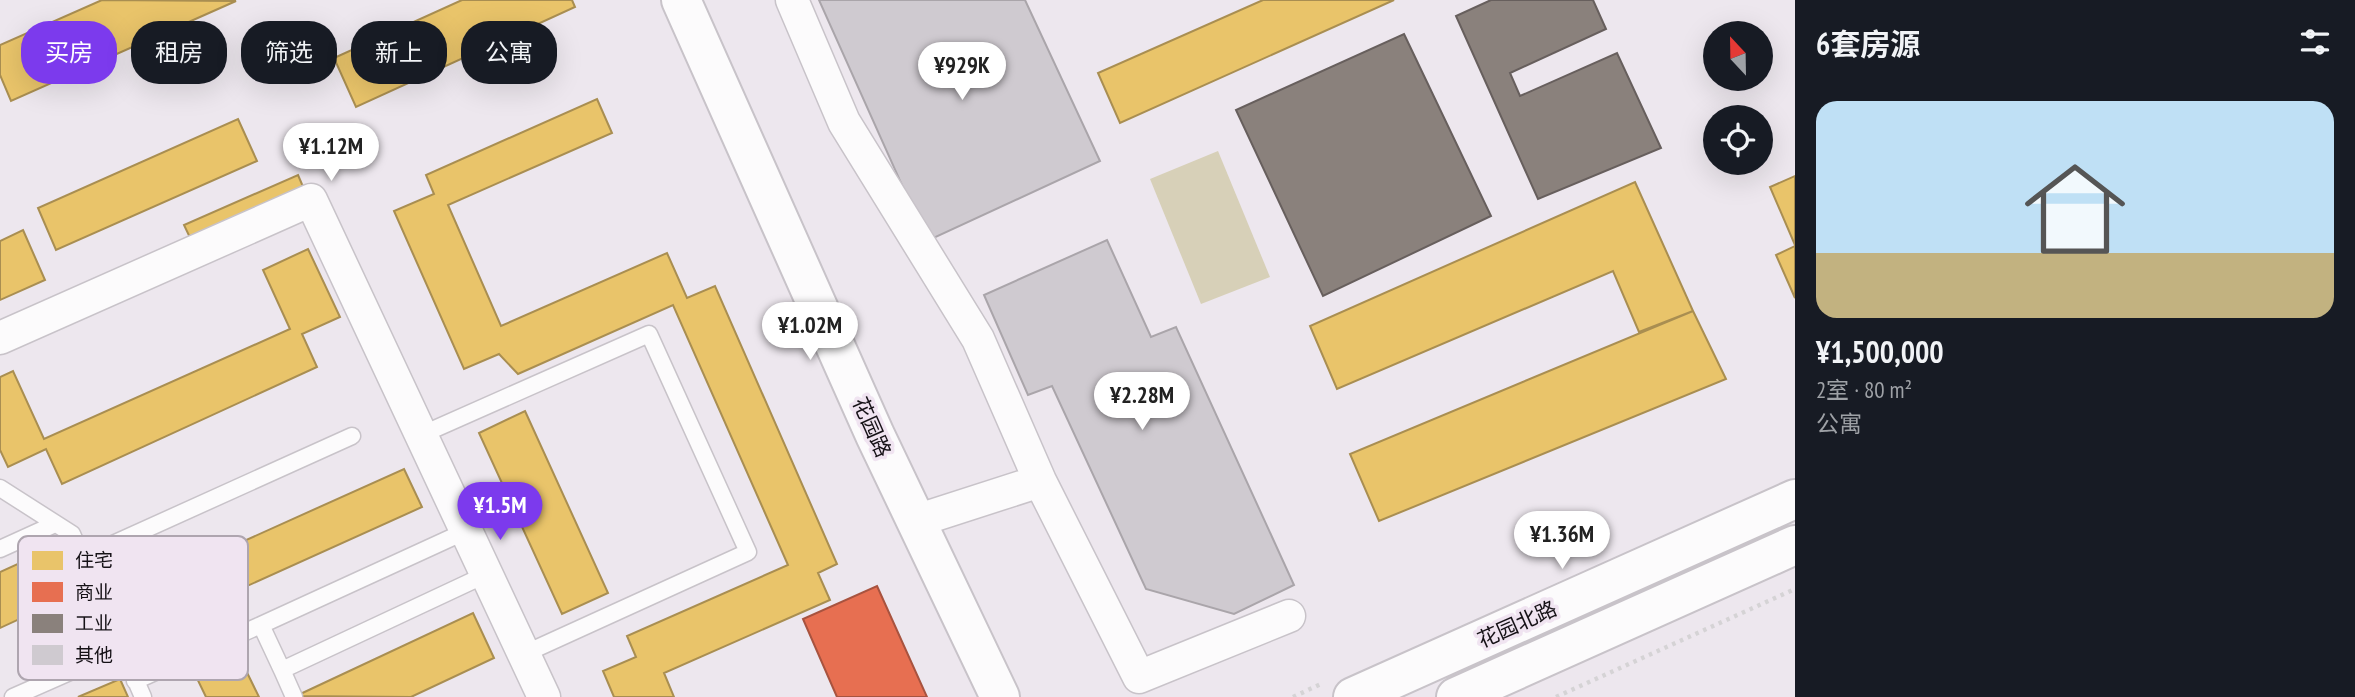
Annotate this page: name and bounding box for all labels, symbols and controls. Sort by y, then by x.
chip: 买房 [21,21,117,84]
chip: 租房 [131,21,227,84]
chip: 筛选 [241,21,337,84]
chip: 新上 [351,21,447,84]
chip: 公寓 [461,21,557,84]
north arrow [1703,21,1773,91]
map controls [1703,21,1773,175]
icon: filters [2296,23,2334,61]
text: 6套房源 [1816,24,1920,63]
pin: ¥929K [913,42,1011,102]
text: ¥929K [934,50,990,79]
button: locate [1703,105,1773,175]
pin: ¥1.12M [274,124,388,183]
text: ¥1.12M [299,131,363,160]
icon: home [2012,146,2138,272]
pin: ¥1.02M [753,302,867,362]
text: ¥1.02M [778,310,842,339]
text: ¥1,500,000 [1816,332,1944,371]
pin: ¥2.28M [1085,372,1199,432]
text: 2室 · 80 m² [1816,375,1912,404]
text: ¥2.28M [1110,380,1174,409]
street label: 花园路 [847,393,897,461]
text: 公寓 [1816,409,1862,438]
pin: ¥1.5M [451,482,549,542]
text: ¥1.5M [473,490,527,519]
pin: ¥1.36M [1505,512,1619,571]
text: ¥1.36M [1530,519,1594,548]
legend [18,536,248,680]
text: 住宅 [75,548,113,572]
text: 商业 [75,580,113,604]
street label: 花园北路 [1473,595,1561,653]
text: 工业 [75,611,113,635]
text: 其他 [75,643,113,667]

